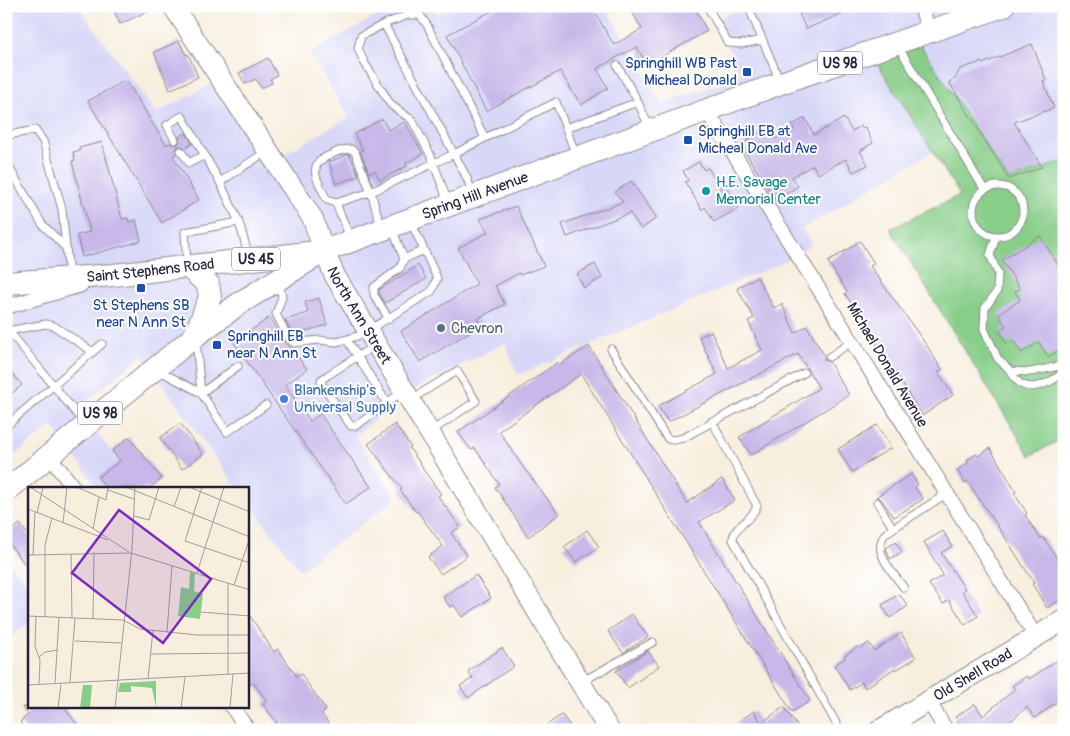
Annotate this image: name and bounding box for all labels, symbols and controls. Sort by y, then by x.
road number: US 98 [818,52,862,74]
place label: Springhill WB Past Micheal Donald [625,54,738,90]
marker: Springhill WB Past Micheal Donald [741,66,753,78]
place label: Springhill EB at Micheal Donald Ave [698,122,818,158]
marker: Springhill EB at Micheal Donald Ave [682,134,694,146]
street label: Spring Hill Avenue [419,167,531,224]
place label: H.E. Savage Memorial Center [716,173,821,209]
marker: H.E. Savage Memorial Center [700,185,712,197]
road number: US 45 [232,248,280,270]
street label: Saint Stephens Road [86,254,215,286]
street label: North Ann Street [323,264,396,368]
marker: St Stephens SB near N Ann St [135,282,147,294]
place label: St Stephens SB near N Ann St [93,296,189,332]
street label: Michael Donald Avenue [842,299,932,431]
place label: Chevron [451,319,503,338]
marker: Chevron [435,322,447,334]
place label: Springhill EB near N Ann St [227,327,318,363]
marker: Springhill EB near N Ann St [211,339,223,351]
place label: Blankenship's Universal Supply [294,381,397,417]
marker: Blankenship's Universal Supply [278,393,290,405]
road number: US 98 [78,402,122,424]
inset map [28,487,249,708]
street label: Old Shell Road [930,644,1016,705]

